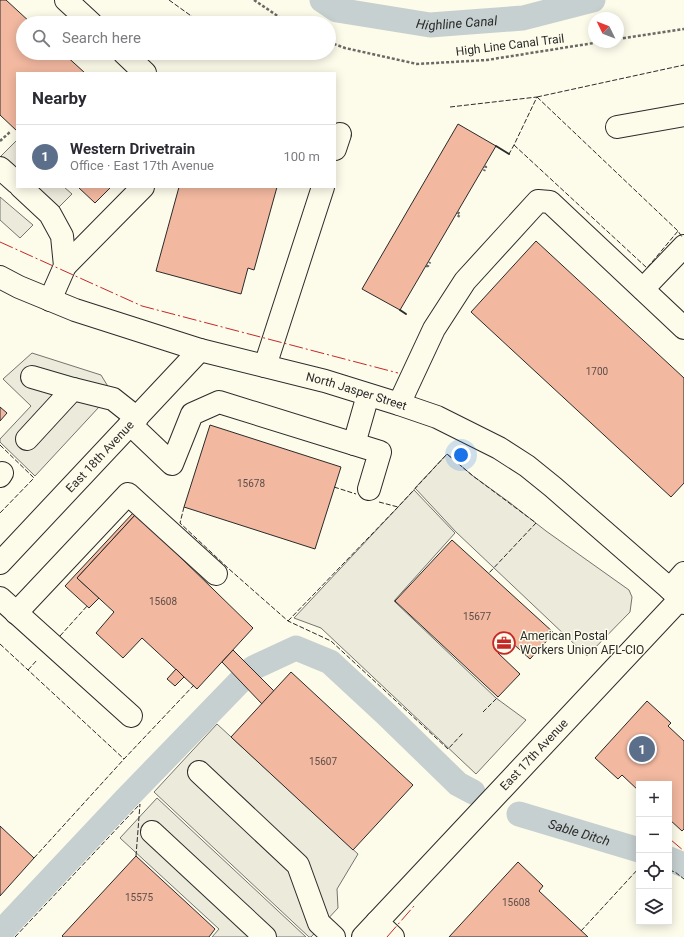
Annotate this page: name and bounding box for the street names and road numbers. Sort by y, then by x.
street label: High Line Canal Trail [455,31,565,59]
street label: North Jasper Street [305,370,409,413]
street label: East 18th Avenue [63,418,137,495]
street label: East 17th Avenue [497,716,571,793]

